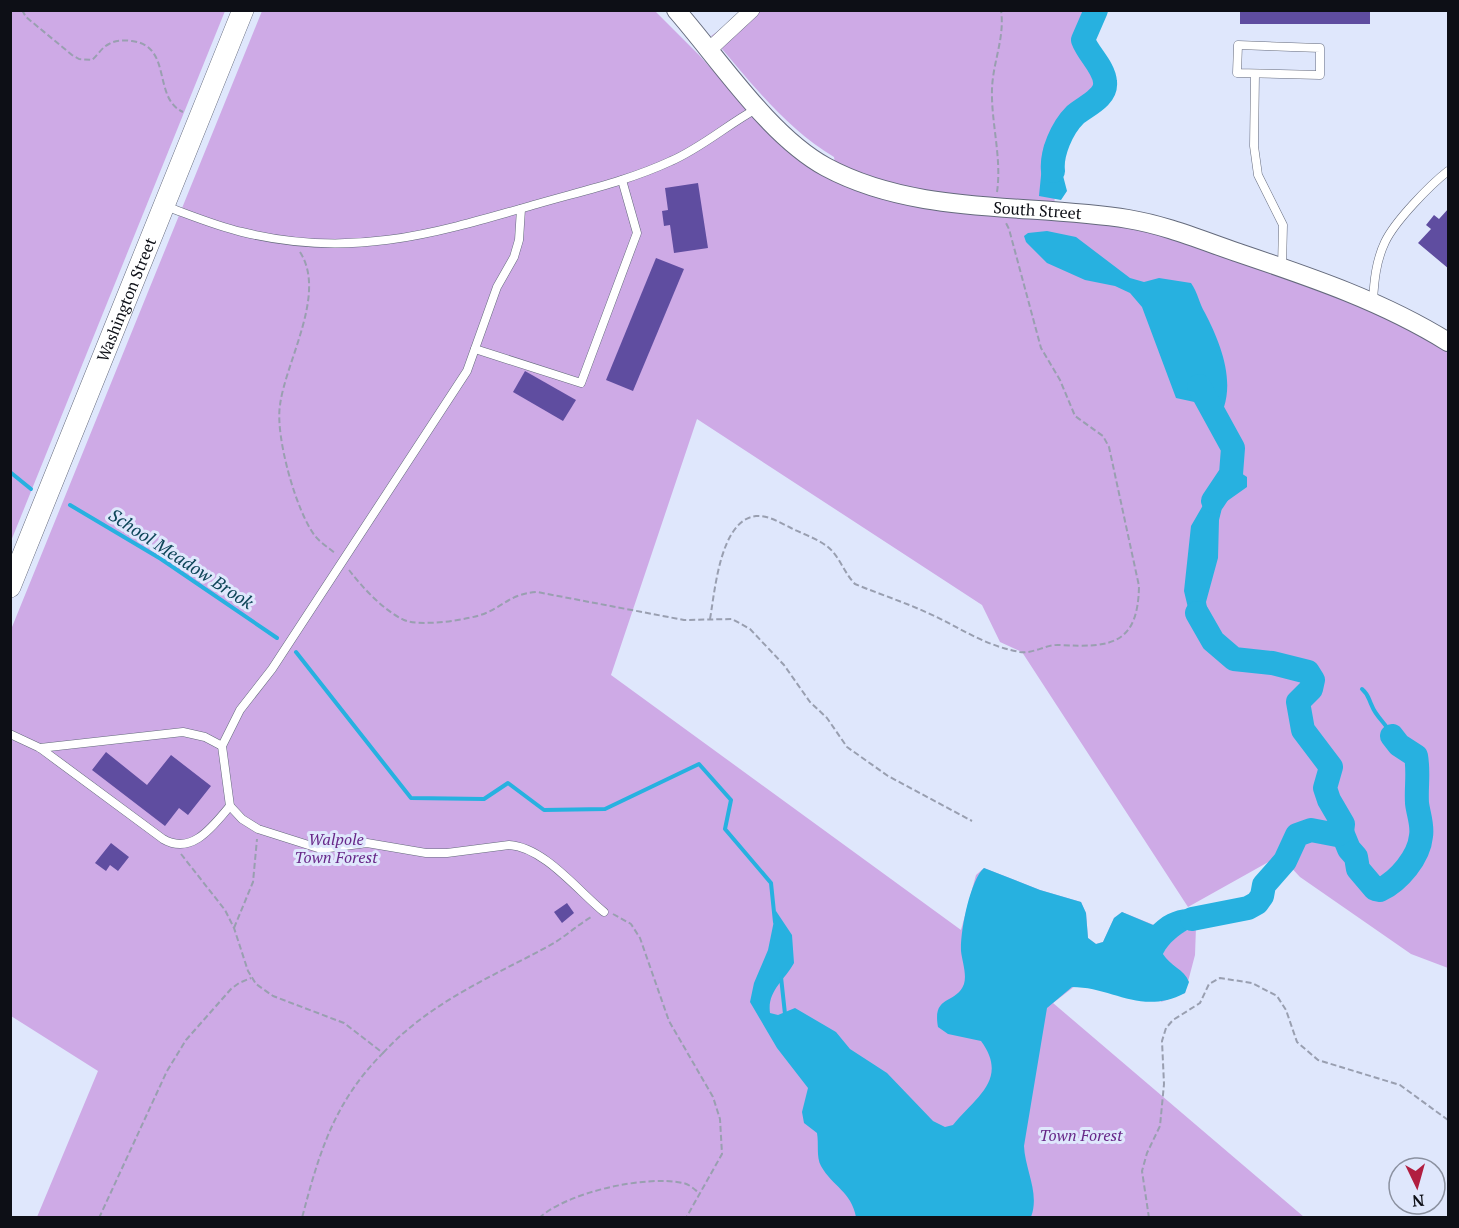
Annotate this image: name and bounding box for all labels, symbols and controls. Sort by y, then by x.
street label: South Street [993,196,1083,224]
street label: Washington Street [91,234,161,365]
water label: School Meadow Brook [104,502,259,614]
park label: Walpole Town Forest [294,828,378,868]
park label: Town Forest [1039,1124,1123,1146]
north arrow [1387,1156,1447,1216]
text: N [1411,1189,1425,1212]

